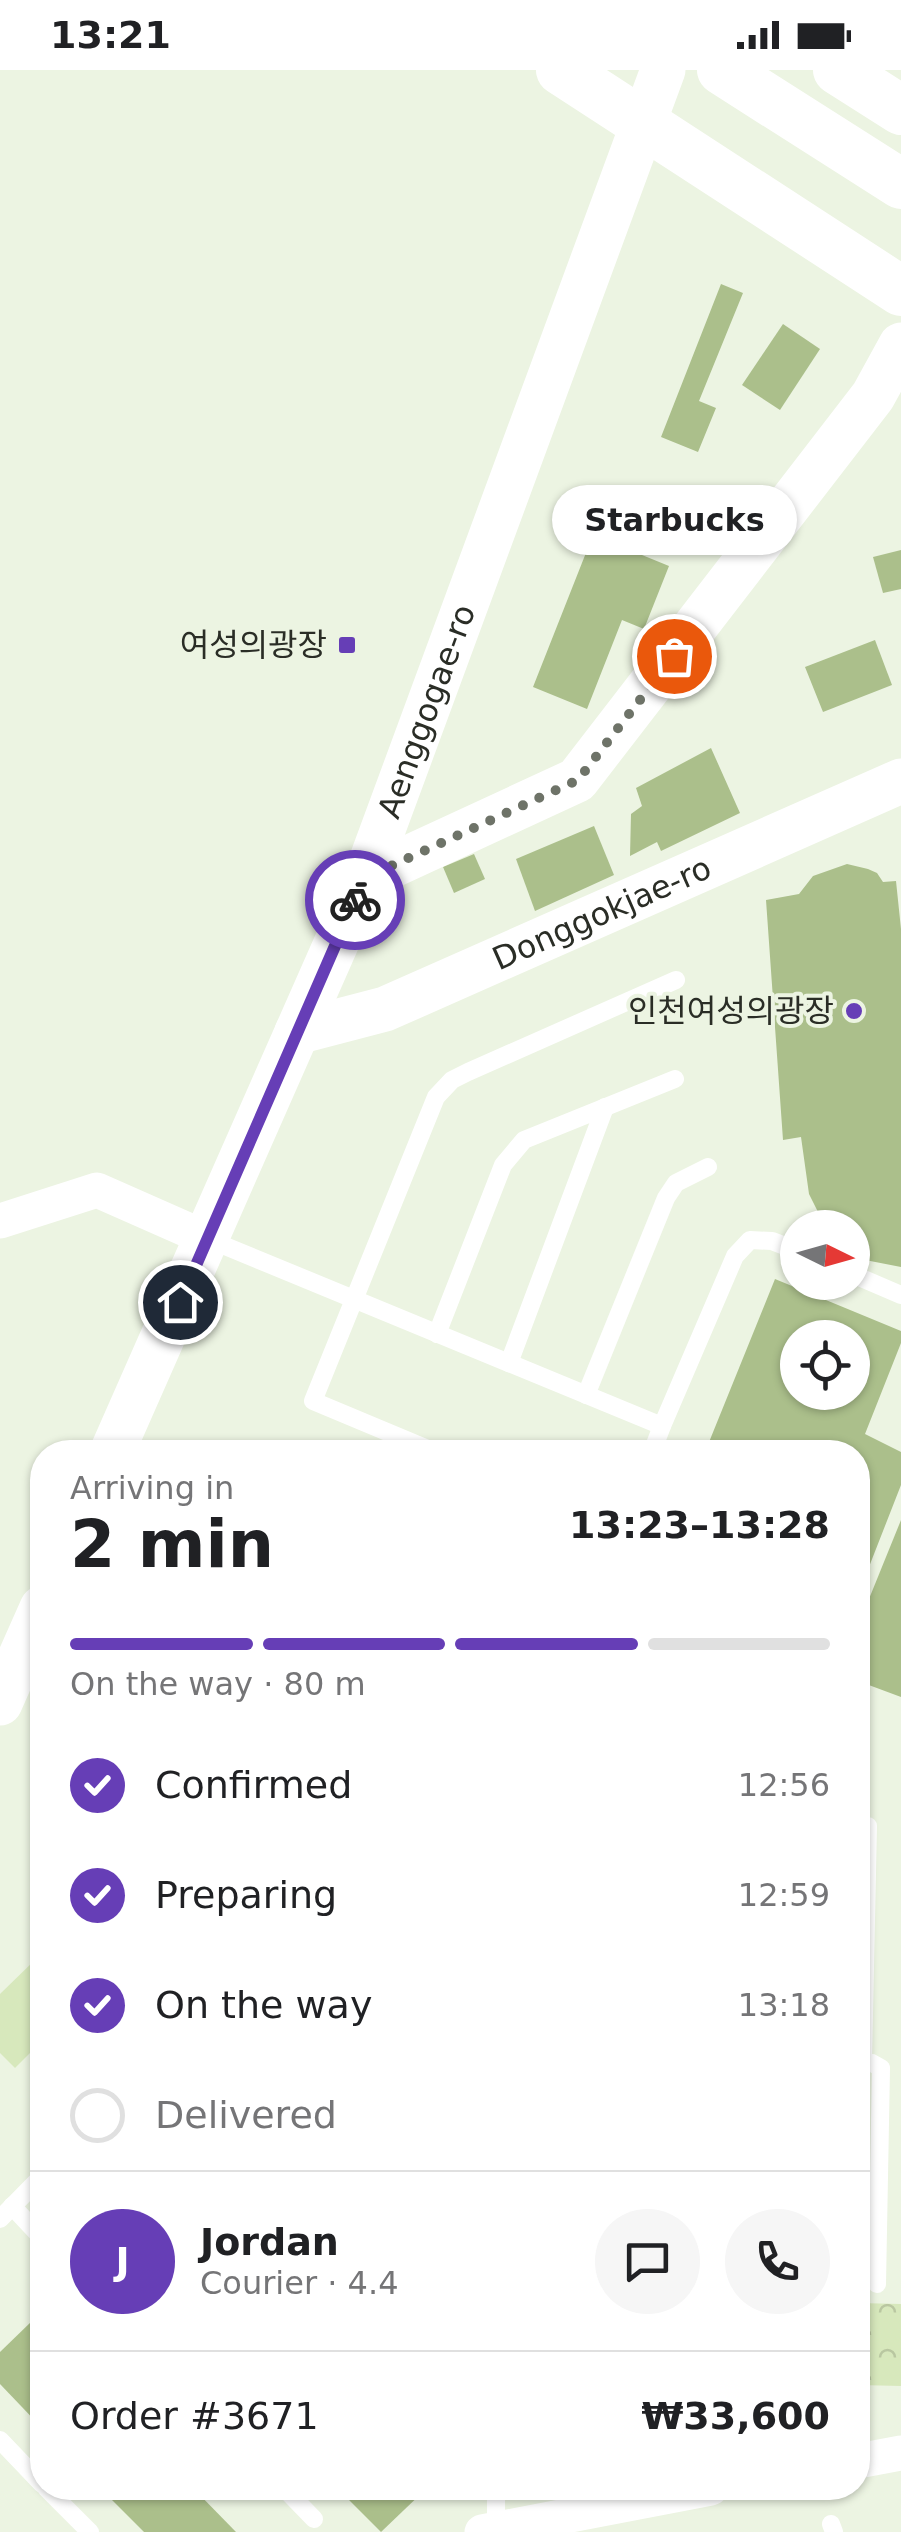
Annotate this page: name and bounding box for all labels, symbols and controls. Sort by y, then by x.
text: 13:21 [50,13,171,57]
callout: Starbucks [552,486,796,556]
text: Starbucks [584,501,765,539]
street label: Aenggogae-ro [370,599,483,823]
pin [632,614,717,699]
place label: 여성의광장 [180,626,327,664]
icon: bag [647,629,702,684]
marker: 여성의광장 [336,634,358,656]
street label: Donggokjae-ro [487,848,717,978]
courier [305,850,405,950]
icon: bike [328,873,383,928]
place label: 인천여성의광장 [628,992,834,1030]
marker: 인천여성의광장 [843,1000,865,1022]
north arrow [780,1210,870,1300]
map controls [780,1210,870,1410]
pin [138,1260,223,1345]
icon: home [153,1275,208,1330]
button: locate [780,1320,870,1410]
text: Arriving in [70,1469,234,1507]
text: 13:23–13:28 [569,1503,830,1547]
text: 2 min [70,1507,274,1582]
text: On the way · 80 m [70,1665,366,1703]
icon: check [70,1758,125,1813]
text: Confirmed [155,1763,352,1807]
text: 12:56 [738,1766,830,1804]
icon: check [70,1868,125,1923]
text: Preparing [155,1873,337,1917]
text: 12:59 [738,1876,830,1914]
icon: check [70,1978,125,2033]
text: On the way [155,1983,372,2027]
text: 13:18 [738,1986,830,2024]
text: Delivered [155,2093,337,2137]
button: chat [595,2209,700,2314]
button: phone [725,2209,830,2314]
text: Jordan [200,2220,339,2264]
text: J [115,2239,130,2283]
text: Courier · 4.4 [200,2264,399,2302]
text: Order #3671 [70,2394,319,2438]
text: ₩33,600 [641,2394,830,2438]

